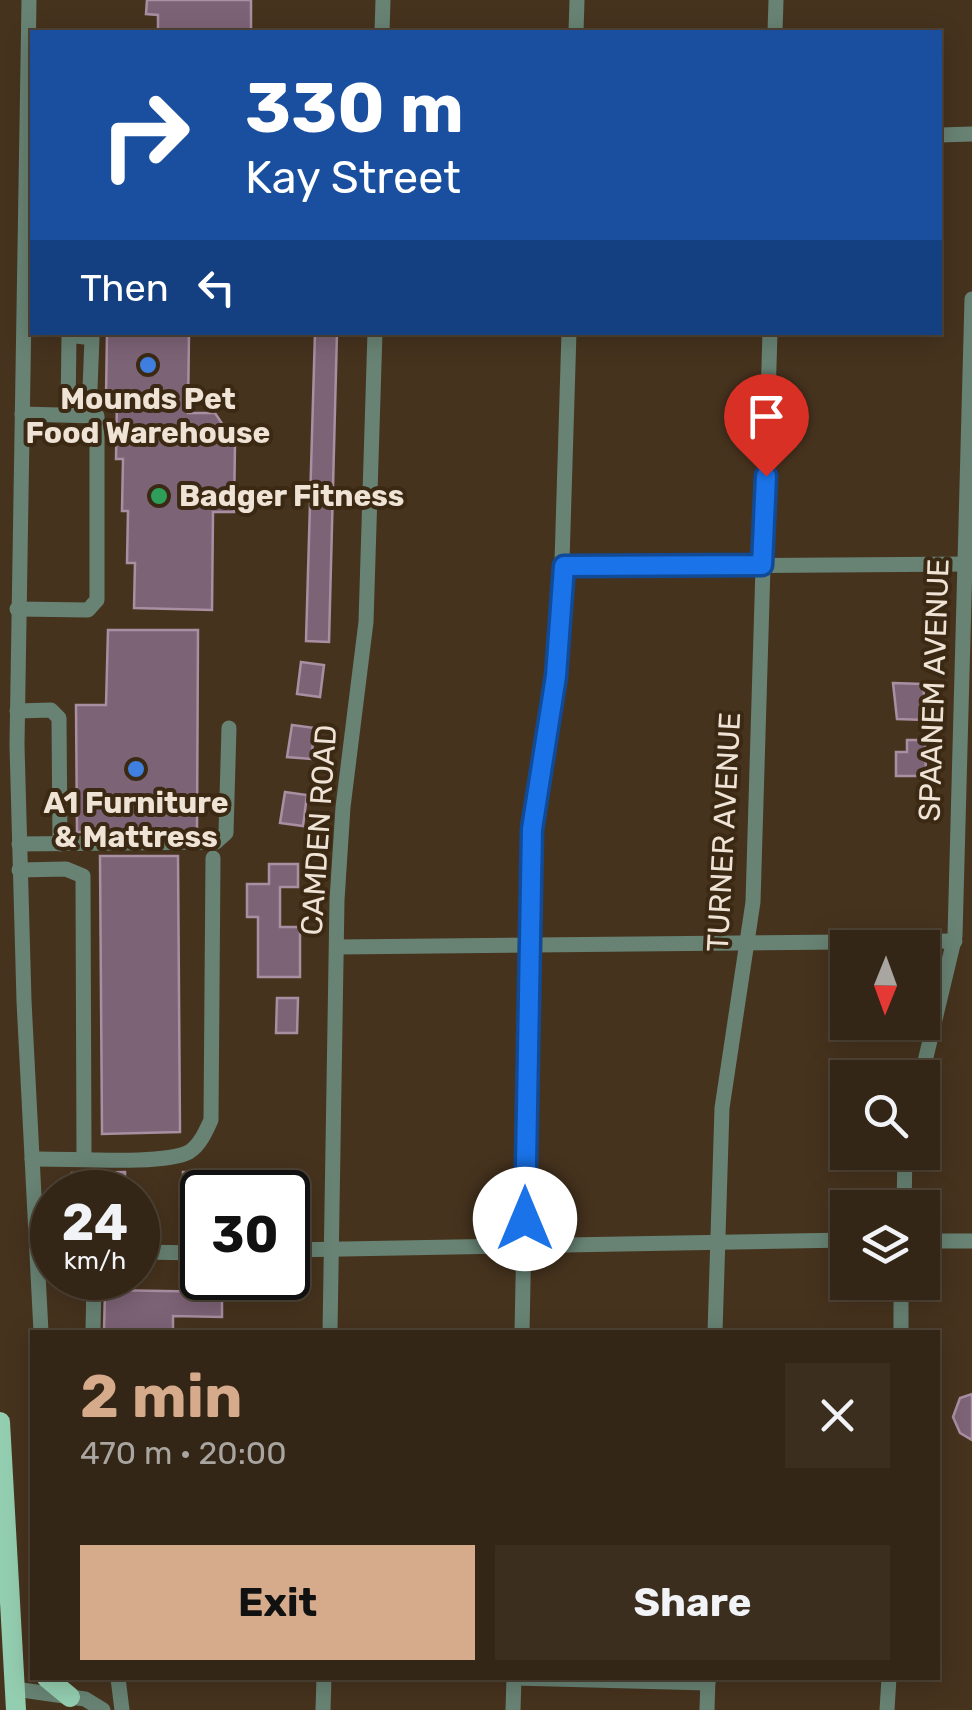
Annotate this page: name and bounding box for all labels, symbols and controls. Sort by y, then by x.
text: 330 m [245,67,464,150]
icon: right [80,70,210,200]
text: Kay Street [245,151,461,204]
icon: left [189,260,244,315]
text: Then [80,265,169,311]
marker: Mounds Pet Food Warehouse [137,354,159,376]
pin [724,374,809,477]
place label: Mounds Pet Food Warehouse [26,381,270,451]
icon: arrive [739,389,794,444]
place label: Badger Fitness [179,478,404,514]
marker: Badger Fitness [148,485,170,507]
street label: SPAANEM AVENUE [911,558,957,822]
street label: TURNER AVENUE [700,711,748,953]
street label: CAMDEN ROAD [294,723,344,937]
marker: A1 Furniture & Mattress [125,758,147,780]
place label: A1 Furniture & Mattress [43,785,229,855]
north arrow [830,930,940,1040]
map controls [830,930,940,1300]
button: search [830,1060,940,1170]
position arrow [473,1167,577,1271]
speed limit sign: 30 [180,1170,310,1300]
button: layers [830,1190,940,1300]
text: 24 [62,1193,128,1253]
text: km/h [64,1246,126,1275]
text: 2 min [80,1361,242,1432]
button: close [785,1363,890,1468]
text: 470 m · 20:00 [80,1434,287,1472]
button: Exit [80,1545,475,1660]
button: Share [495,1545,890,1660]

